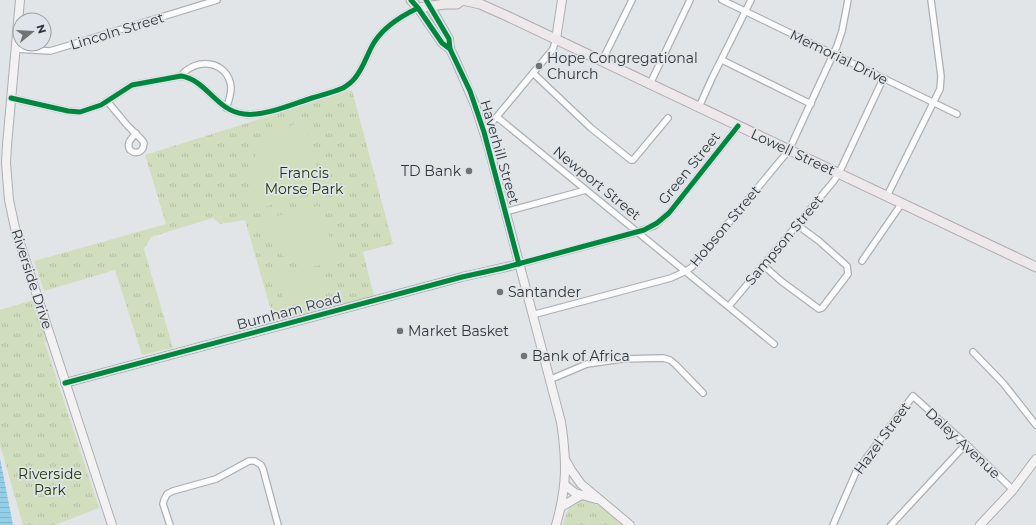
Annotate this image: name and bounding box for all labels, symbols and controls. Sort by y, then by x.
street label: Lincoln Street [68,8,166,54]
north arrow [12,12,52,52]
text: N [33,23,50,35]
street label: Memorial Drive [787,25,891,89]
place label: Hope Congregational Church [547,49,698,83]
marker: Hope Congregational Church [534,61,544,71]
street label: Haverhill Street [477,98,524,206]
street label: Lowell Street [748,125,838,179]
street label: Green Street [654,128,724,208]
street label: Newport Street [549,142,645,224]
place label: TD Bank [401,162,462,180]
park label: Francis Morse Park [265,164,344,198]
marker: TD Bank [464,166,474,176]
street label: Hobson Street [686,181,764,270]
street label: Sampson Street [741,191,827,289]
street label: Riverside Drive [7,227,57,331]
place label: Santander [508,283,581,301]
marker: Santander [495,287,505,297]
street label: Burnham Road [235,288,343,334]
place label: Market Basket [408,322,509,340]
marker: Market Basket [395,326,405,336]
place label: Bank of Africa [532,347,630,365]
marker: Bank of Africa [519,351,529,361]
street label: Hazel Street [850,398,914,478]
street label: Daley Avenue [922,404,1004,482]
park label: Riverside Park [18,465,82,499]

